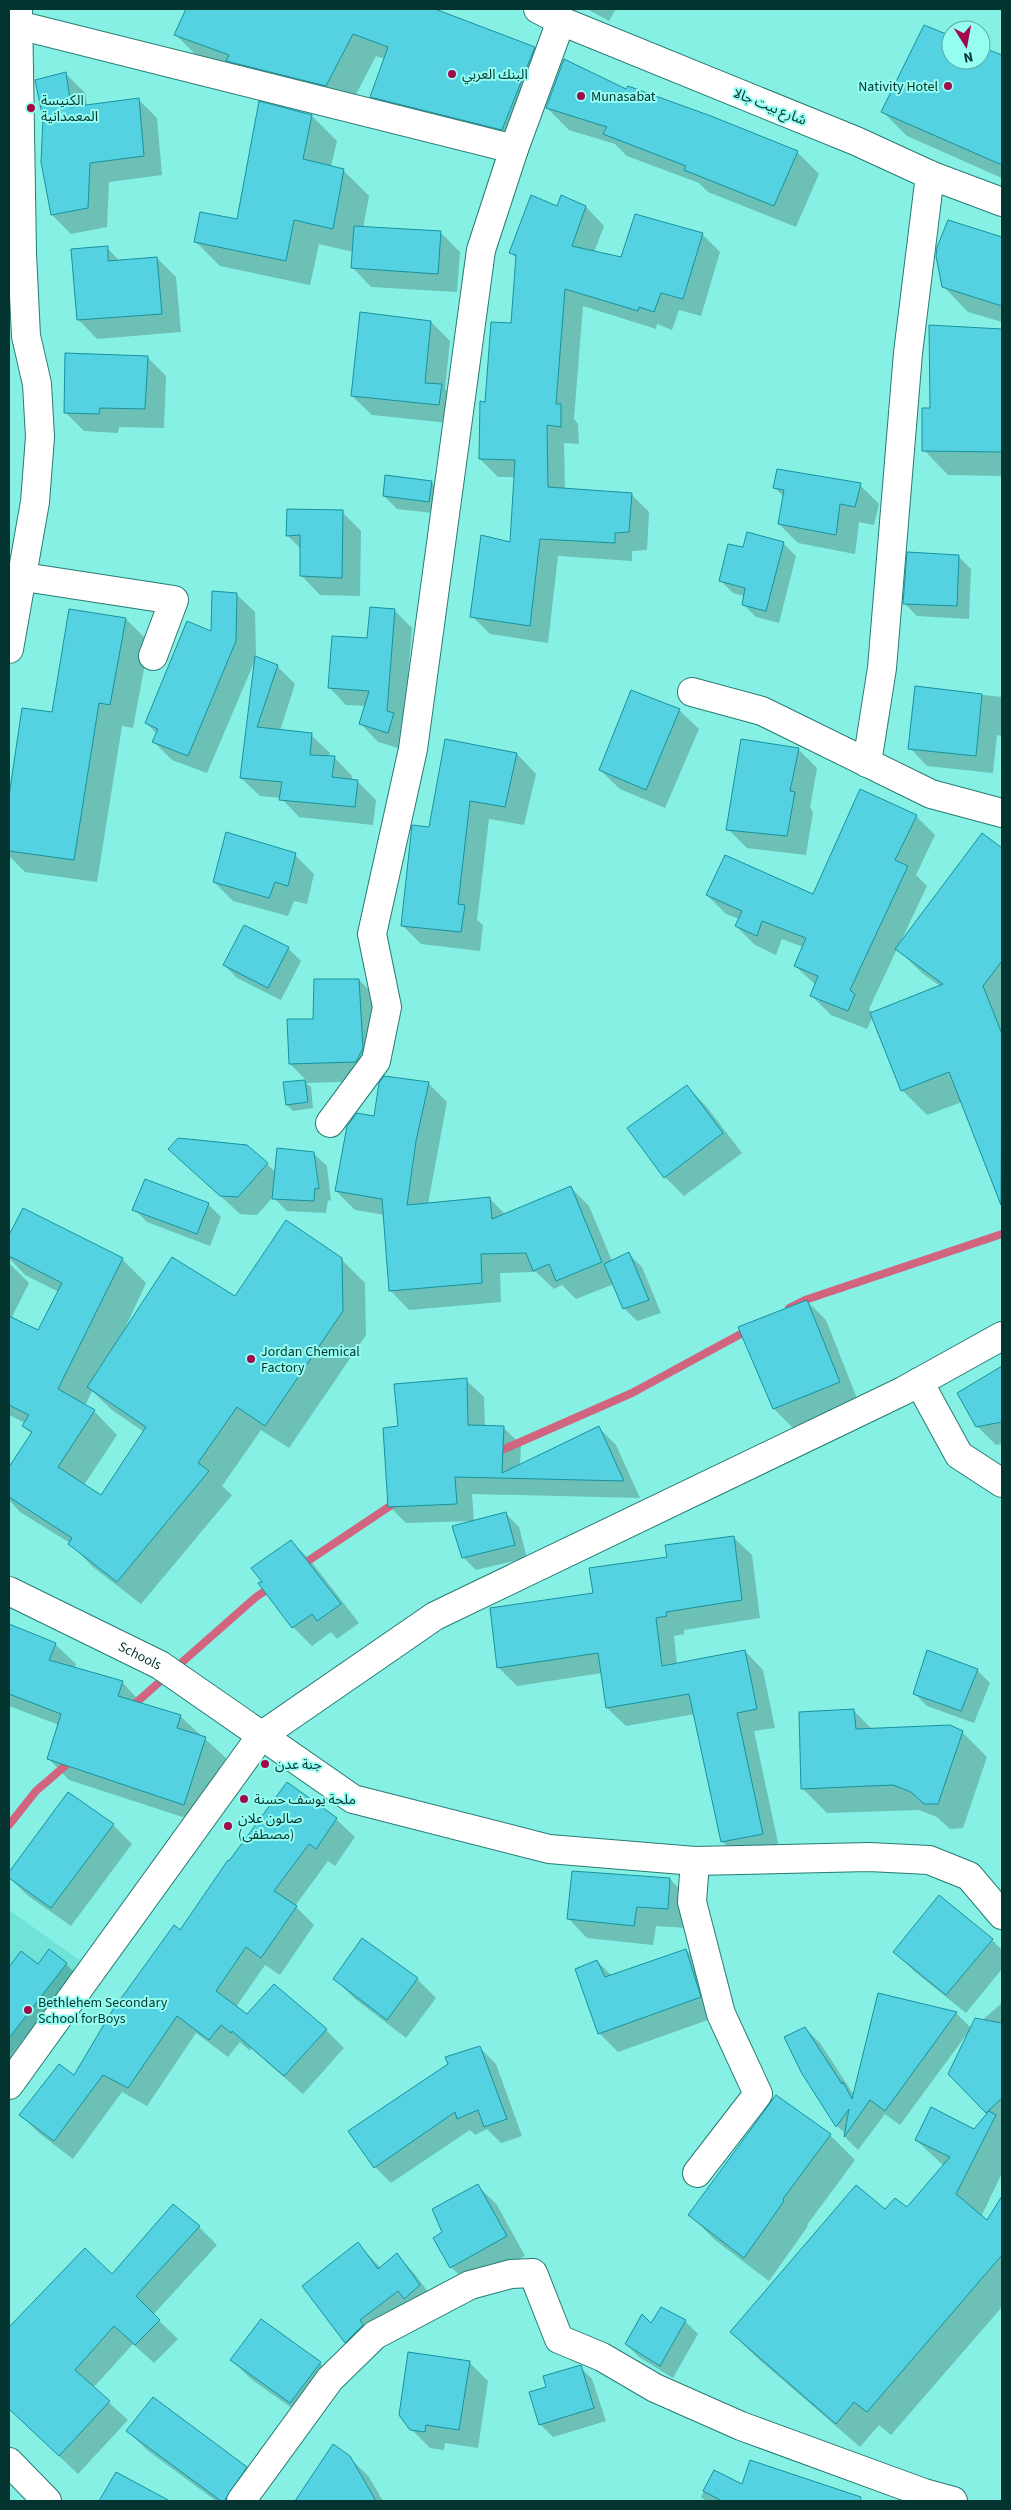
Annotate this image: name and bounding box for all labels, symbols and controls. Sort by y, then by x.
north arrow [941,20,991,70]
text: N [962,46,975,67]
place label: البنك العربي [462,65,528,85]
marker: البنك العربي [446,68,458,80]
place label: Nativity Hotel [858,77,938,97]
marker: Nativity Hotel [942,80,954,92]
street label: شارع بيت جالا [730,83,809,131]
place label: Munasabat [591,87,656,107]
marker: Munasabat [575,90,587,102]
place label: الكنيسة المعمدانية [41,91,98,127]
marker: الكنيسة المعمدانية [25,102,37,114]
place label: Jordan Chemical Factory [261,1342,360,1378]
marker: Jordan Chemical Factory [245,1353,257,1365]
street label: Schools [115,1637,165,1675]
place label: جنة عدن [275,1755,322,1775]
marker: جنة عدن [259,1758,271,1770]
place label: ملحة يوسف حسنة [254,1790,356,1810]
marker: ملحة يوسف حسنة [238,1793,250,1805]
place label: صالون علان (مصطفى) [238,1809,303,1845]
marker: صالون علان (مصطفى) [222,1820,234,1832]
place label: Bethlehem Secondary School forBoys [38,1993,168,2029]
marker: Bethlehem Secondary School forBoys [22,2004,34,2016]

